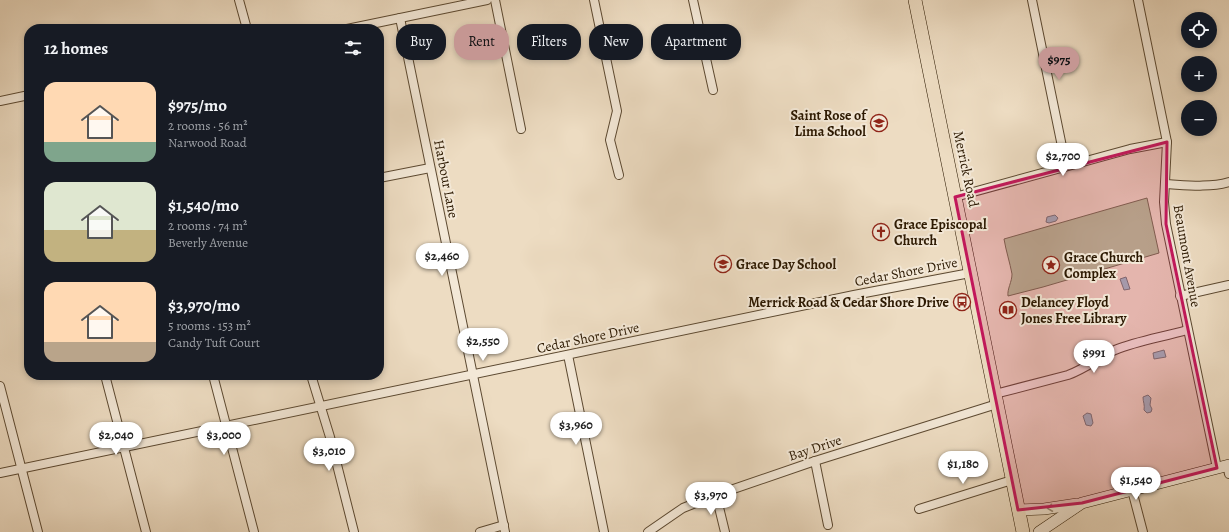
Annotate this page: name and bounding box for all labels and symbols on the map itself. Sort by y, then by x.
pin: $975 [1035,47,1083,81]
place label: Saint Rose of Lima School [790,106,868,141]
school or university icon: Saint Rose of Lima School [869,113,889,133]
street label: Merrick Road [949,129,983,209]
street label: Harbour Lane [429,138,463,220]
pin: $2,700 [1030,143,1096,177]
street label: Beaumont Avenue [1169,203,1205,309]
place label: Grace Episcopal Church [894,215,987,250]
church icon: Grace Episcopal Church [871,222,891,242]
pin: $2,460 [409,243,475,277]
place label: Grace Church Complex [1064,248,1143,283]
street label: Cedar Shore Drive [853,253,959,291]
school or university icon: Grace Day School [713,254,733,274]
place label: Grace Day School [736,255,836,274]
place icon: Grace Church Complex [1041,255,1061,275]
bus stop icon: Merrick Road & Cedar Shore Drive [952,292,972,312]
place label: Merrick Road & Cedar Shore Drive [748,293,950,312]
place label: Delancey Floyd Jones Free Library [1021,293,1127,328]
library icon: Delancey Floyd Jones Free Library [998,300,1018,320]
street label: Cedar Shore Drive [535,318,641,358]
pin: $2,550 [450,328,516,362]
pin: $991 [1070,340,1118,374]
pin: $3,960 [543,412,609,446]
pin: $2,040 [83,422,149,456]
pin: $3,000 [191,422,257,456]
street label: Bay Drive [786,430,844,466]
pin: $3,010 [296,438,362,472]
pin: $1,180 [930,451,996,485]
pin: $1,540 [1103,467,1169,501]
pin: $3,970 [678,482,744,516]
one-way arrow [1047,503,1053,512]

